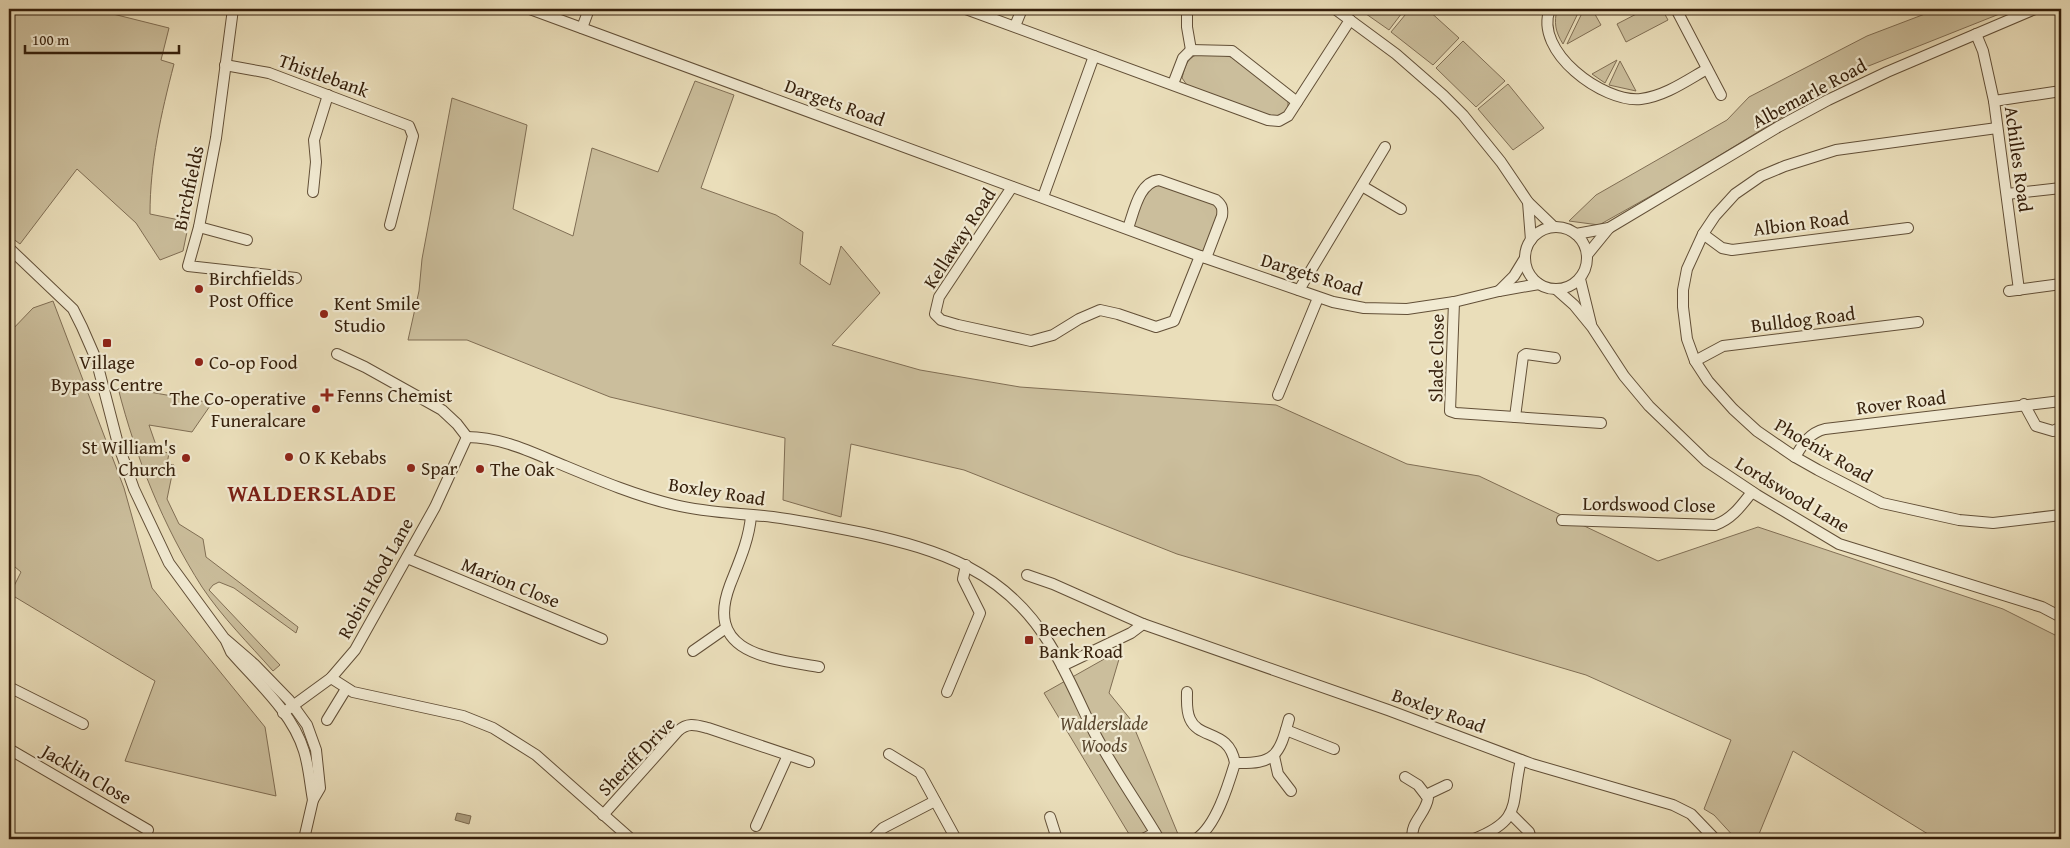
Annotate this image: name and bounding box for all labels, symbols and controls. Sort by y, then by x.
scale bar [25,22,179,54]
text: 100 m [32,29,70,50]
street label: Thistlebank [275,46,373,104]
street label: Albemarle Road [1747,51,1872,135]
street label: Dargets Road [781,71,890,133]
street label: Achilles Road [1998,104,2040,215]
street label: Birchfields [165,143,211,233]
street label: Kellaway Road [916,181,1003,294]
street label: Albion Road [1751,203,1851,243]
street label: Dargets Road [1258,245,1367,303]
place label: Birchfields Post Office [209,264,295,314]
marker: Birchfields Post Office [193,283,205,295]
place label: Kent Smile Studio [334,289,420,339]
street label: Bulldog Road [1749,299,1858,339]
marker: Kent Smile Studio [318,308,330,320]
street label: Slade Close [1421,313,1451,403]
marker: Village Bypass Centre [101,337,113,349]
place label: Village Bypass Centre [51,348,163,398]
place label: Co-op Food [209,348,299,376]
marker: Co-op Food [193,356,205,368]
place label: Fenns Chemist [337,381,453,409]
street label: Rover Road [1855,383,1948,421]
place label: The Co-operative Funeralcare [170,384,306,434]
marker: Fenns Chemist [321,389,333,401]
marker: The Co-operative Funeralcare [310,403,322,415]
street label: Phoenix Road [1770,411,1879,490]
place label: St William's Church [81,433,176,483]
place label: O K Kebabs [299,443,387,471]
street label: Lordswood Lane [1730,449,1856,539]
marker: O K Kebabs [283,451,295,463]
marker: St William's Church [180,452,192,464]
place label: Spar [421,454,458,482]
place label: The Oak [490,455,555,483]
marker: Spar [405,462,417,474]
marker: The Oak [474,463,486,475]
street label: Boxley Road [667,470,768,513]
district label: WALDERSLADE [227,475,397,510]
street label: Lordswood Close [1582,489,1716,519]
street label: Robin Hood Lane [330,512,420,644]
street label: Marion Close [457,550,565,615]
place label: Beechen Bank Road [1039,615,1124,665]
marker: Beechen Bank Road [1023,634,1035,646]
street label: Boxley Road [1388,680,1490,740]
park label: Walderslade Woods [1060,709,1149,759]
street label: Sheriff Drive [591,710,681,802]
street label: Jacklin Close [35,736,137,811]

